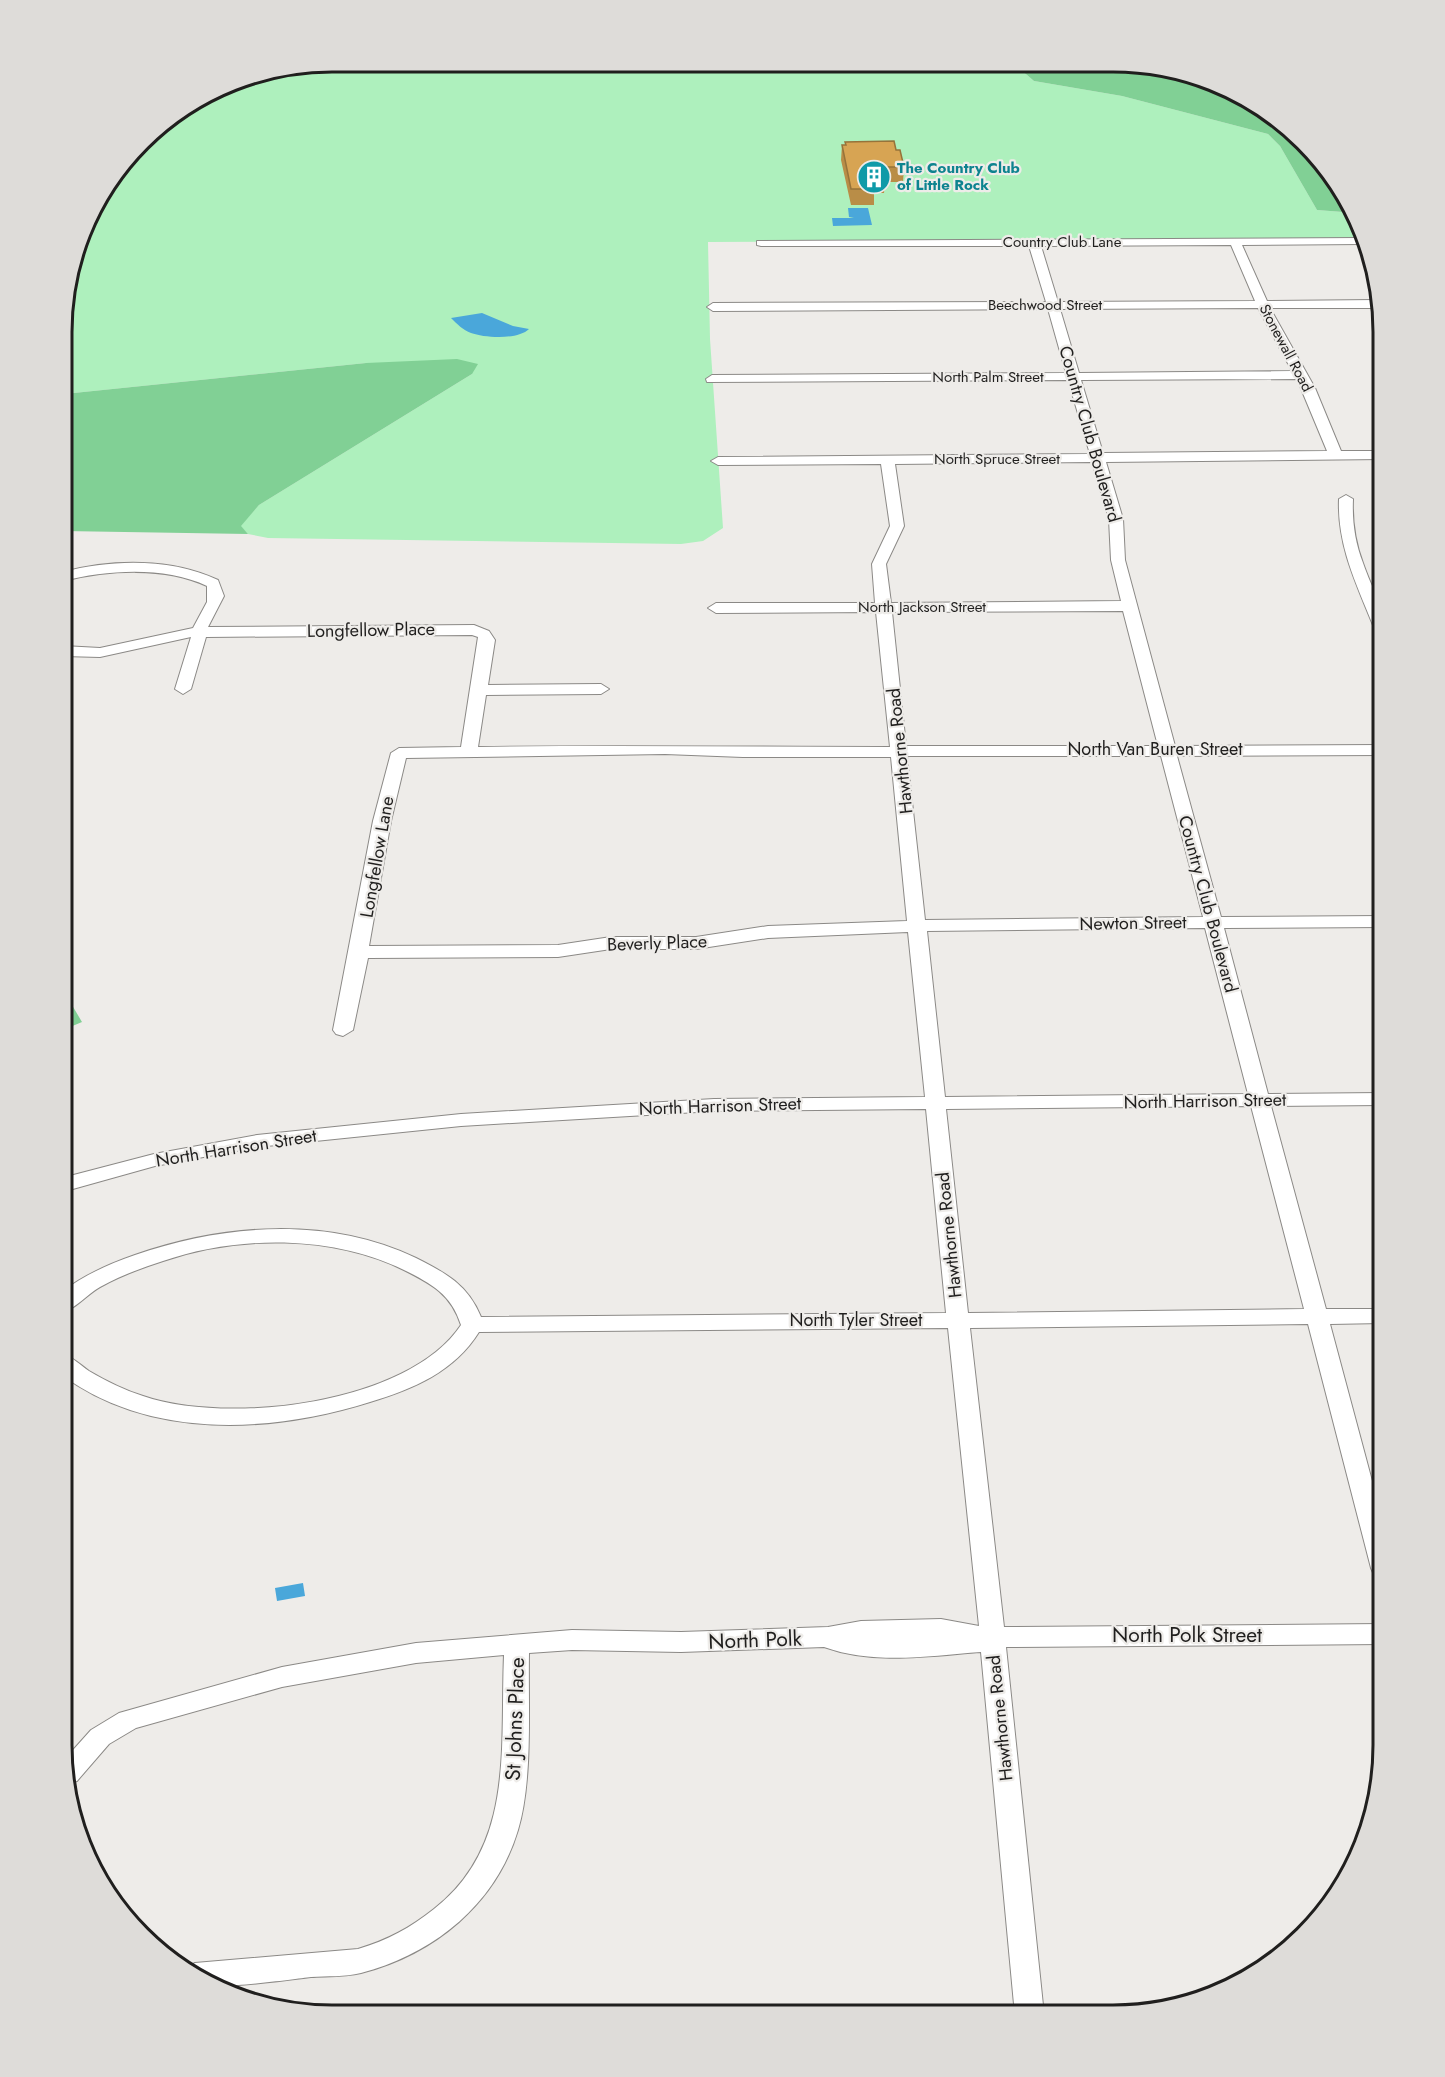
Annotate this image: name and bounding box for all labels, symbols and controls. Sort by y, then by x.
place label: The Country Club of Little Rock [897,157,1020,196]
building icon: The Country Club of Little Rock [856,159,892,195]
street label: Country Club Lane [1003,231,1122,253]
street label: Beechwood Street [988,294,1102,316]
street label: Stonewall Road [1254,300,1318,396]
street label: Country Club Boulevard [1052,343,1128,525]
street label: North Palm Street [932,366,1044,388]
street label: North Spruce Street [934,448,1060,470]
street label: North Jackson Street [858,596,986,618]
street label: Longfellow Place [307,616,435,644]
street label: Hawthorne Road [880,687,920,815]
street label: North Van Buren Street [1067,736,1243,762]
street label: Longfellow Lane [354,794,400,920]
street label: Country Club Boulevard [1172,813,1244,995]
street label: Newton Street [1079,909,1187,937]
street label: Beverly Place [607,928,707,958]
street label: North Harrison Street [1124,1087,1287,1115]
street label: North Harrison Street [638,1090,802,1122]
street label: North Harrison Street [154,1122,319,1174]
street label: Hawthorne Road [929,1171,969,1299]
street label: North Tyler Street [790,1307,923,1333]
street label: North Polk Street [1112,1620,1262,1650]
street label: North Polk [708,1623,803,1657]
street label: Hawthorne Road [980,1654,1020,1782]
street label: St Johns Place [498,1657,532,1781]

